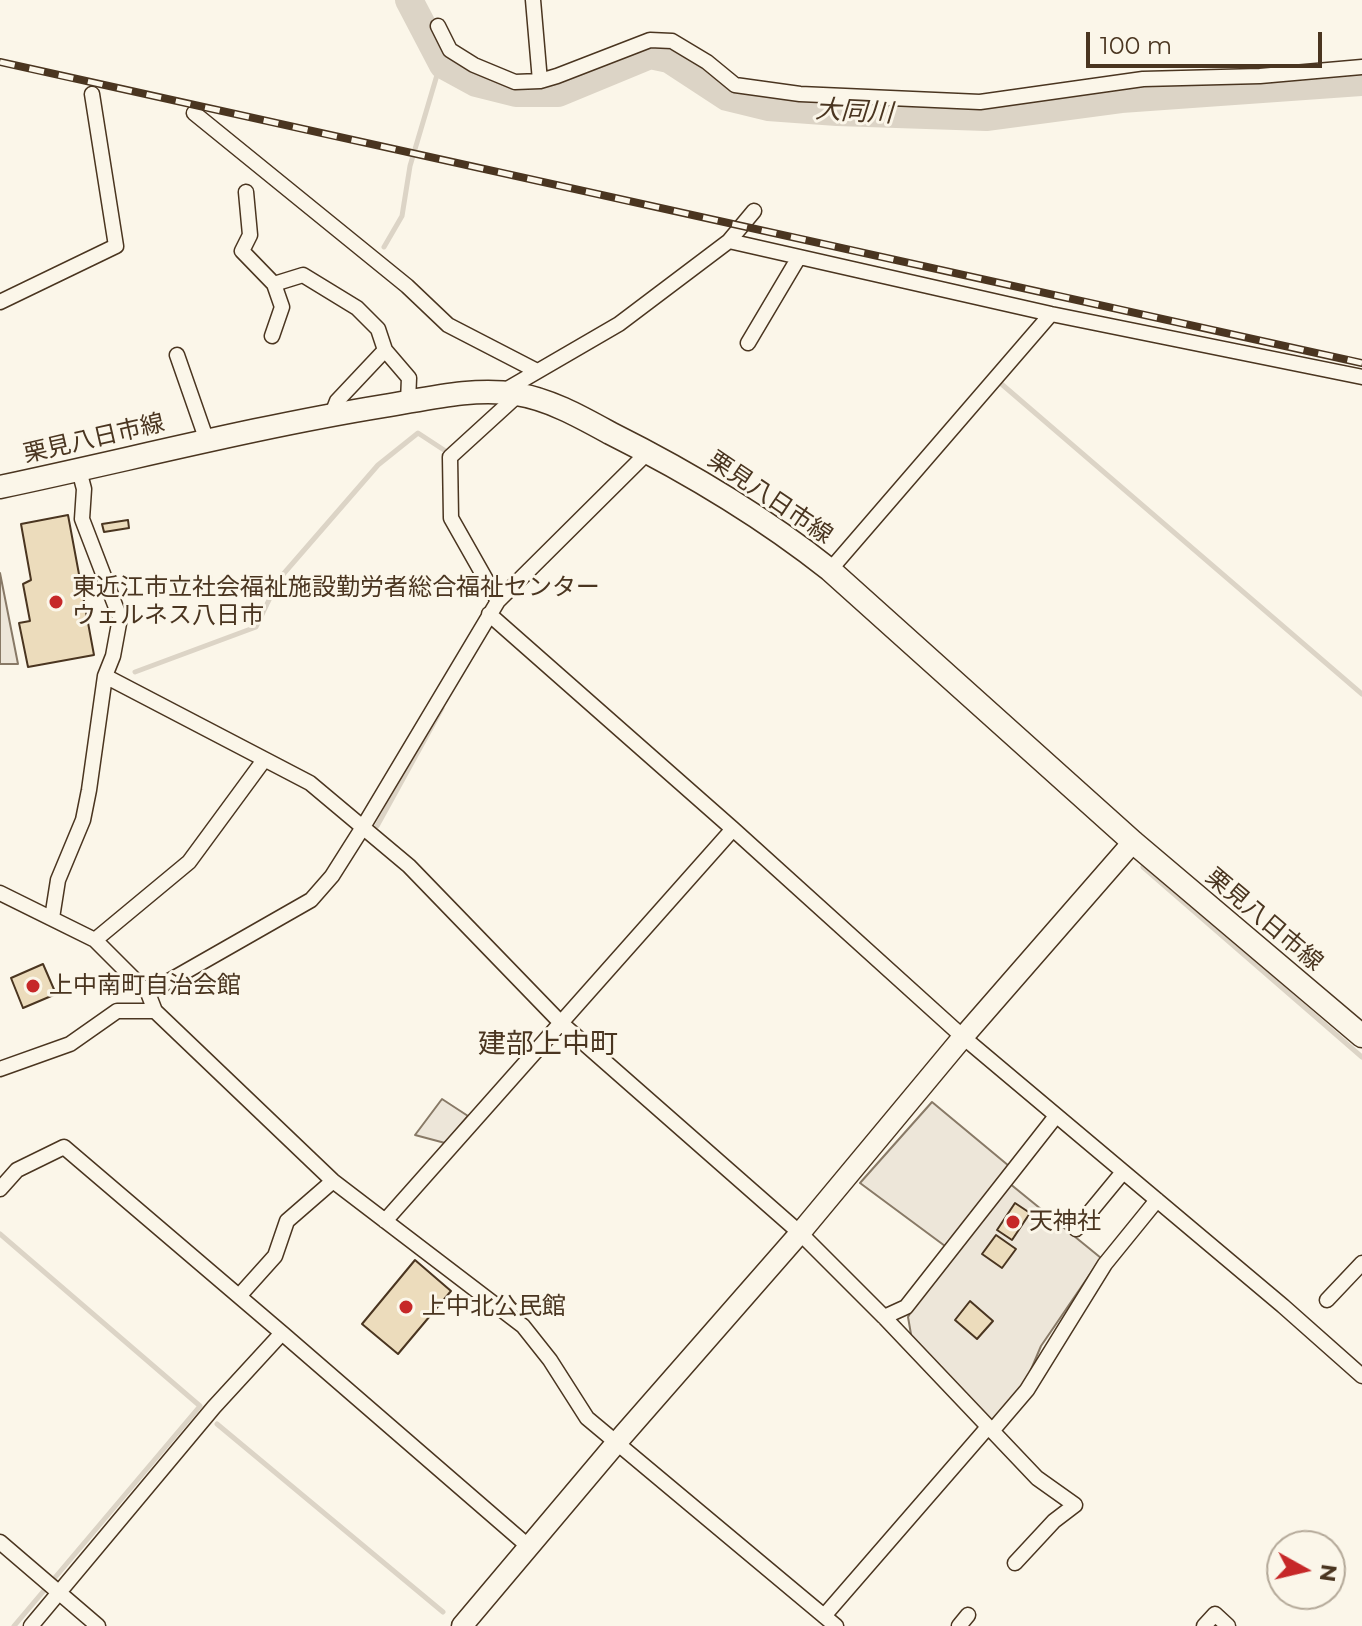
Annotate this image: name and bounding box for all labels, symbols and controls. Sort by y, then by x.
scale bar [1090,16,1326,66]
text: 100 m [1100,31,1172,60]
water label: 大同川 [814,94,894,130]
street label: 栗見八日市線 [21,409,167,469]
street label: 栗見八日市線 [702,446,838,550]
place label: 東近江市立社会福祉施設勤労者総合福祉センター ウェルネス八日市 [72,574,600,630]
marker: 東近江市立社会福祉施設勤労者総合福祉センター ウェルネス八日市 [47,593,65,611]
street label: 栗見八日市線 [1200,863,1328,977]
place label: 上中南町自治会館 [49,972,241,1000]
marker: 上中南町自治会館 [24,977,42,995]
district label: 建部上中町 [478,1028,618,1062]
place label: 天神社 [1029,1208,1101,1236]
marker: 天神社 [1004,1213,1022,1231]
place label: 上中北公民館 [422,1293,566,1321]
marker: 上中北公民館 [397,1298,415,1316]
north arrow [1266,1530,1346,1610]
text: N [1314,1562,1343,1584]

